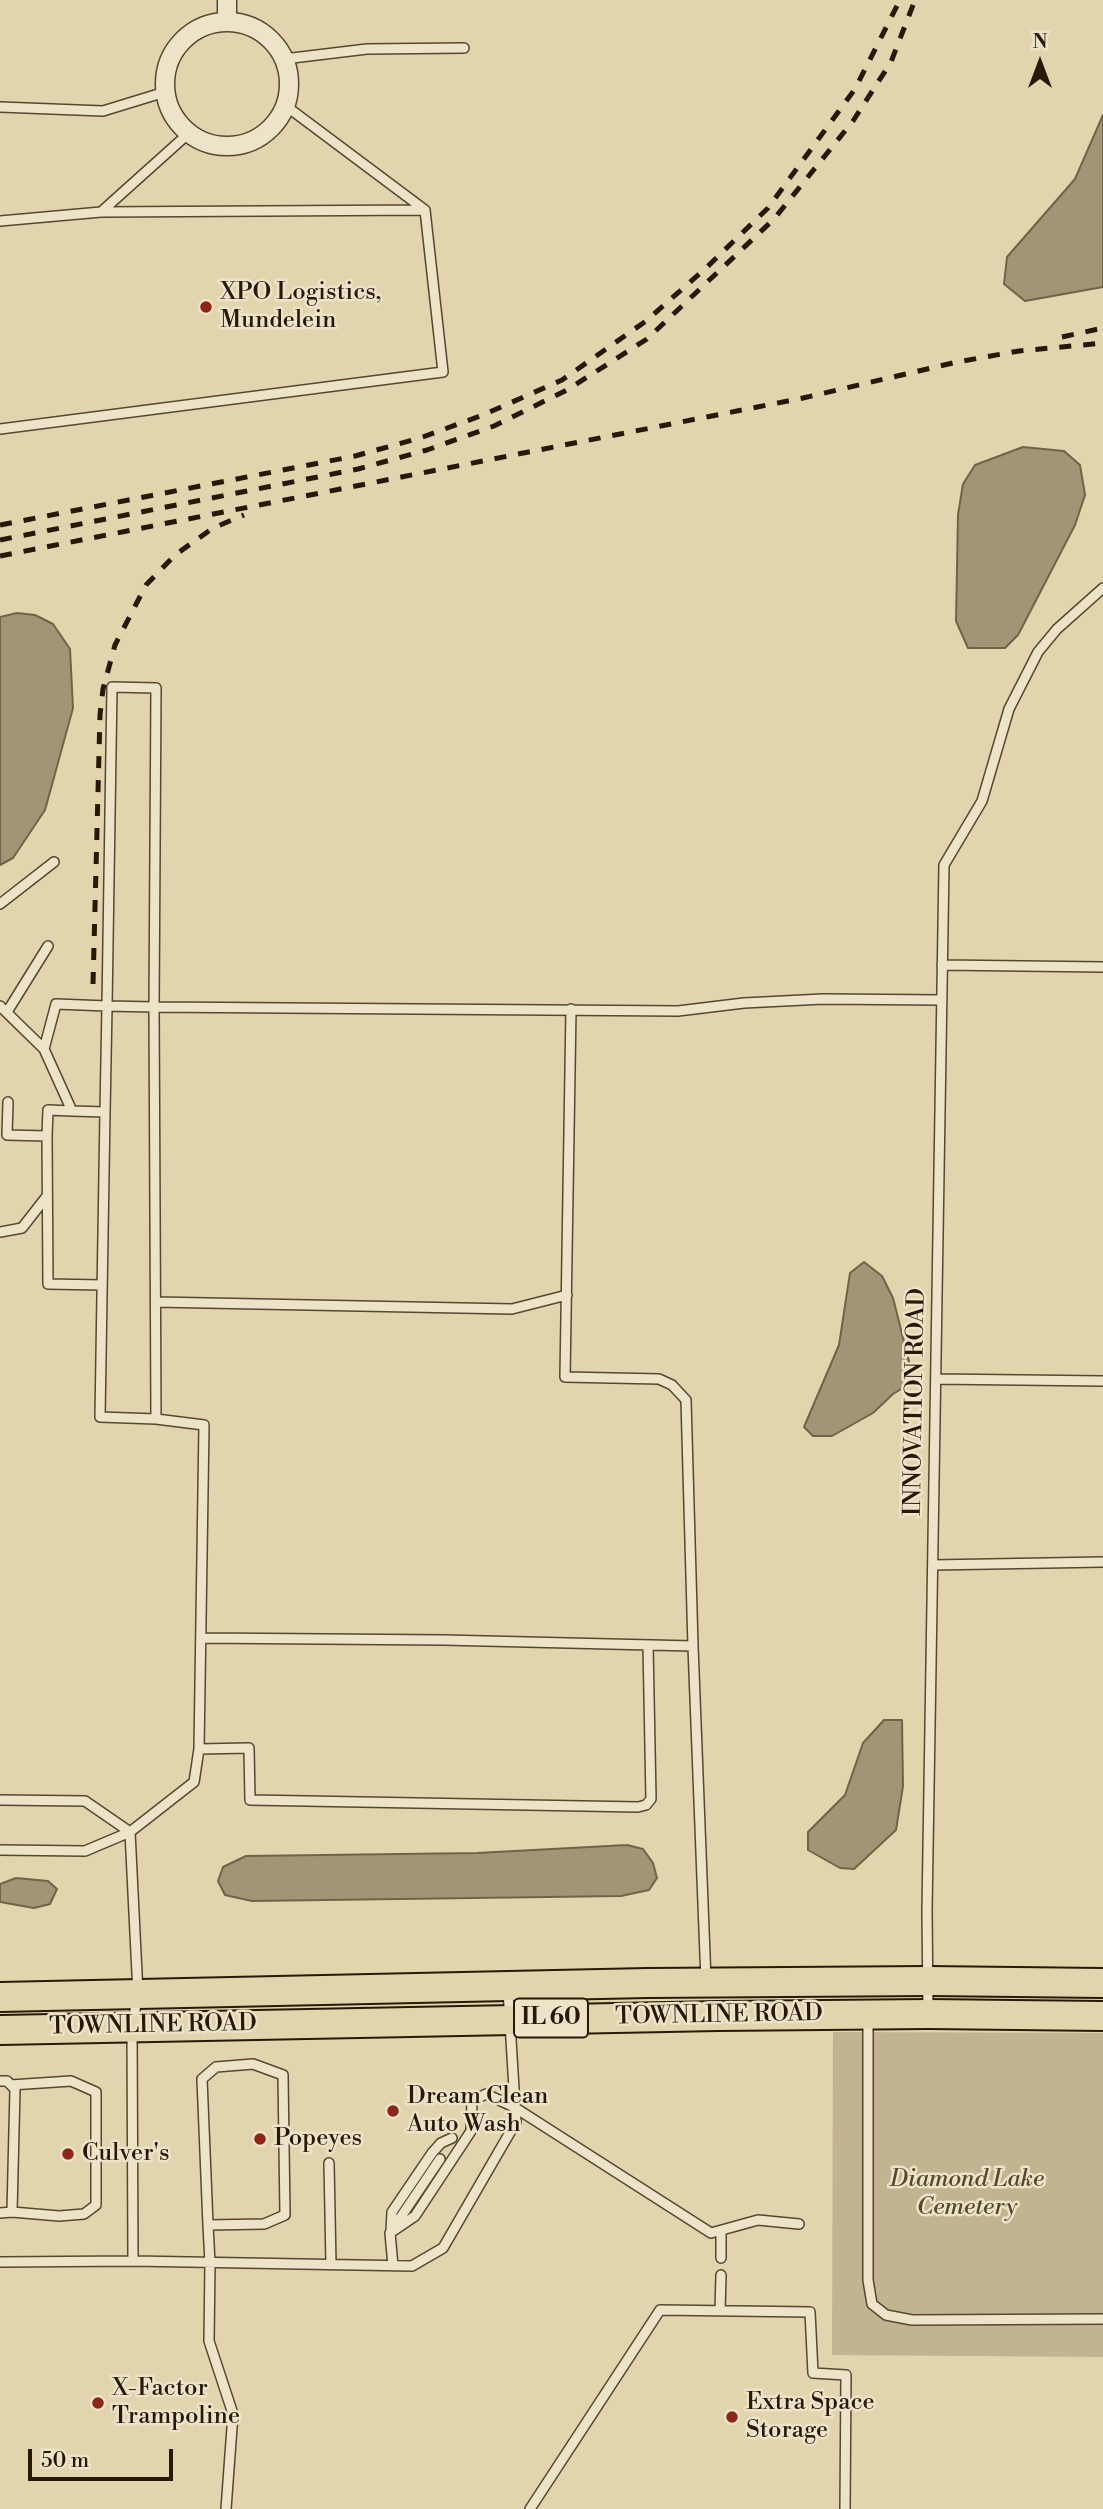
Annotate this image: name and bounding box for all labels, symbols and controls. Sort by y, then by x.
north arrow [1005,28,1075,98]
text: N [1032,30,1048,54]
place label: XPO Logistics, Mundelein [220,279,381,335]
marker: XPO Logistics, Mundelein [198,299,214,315]
street label: INNOVATION ROAD [900,1288,932,1516]
road number: IL 60 [514,1998,588,2038]
street label: TOWNLINE ROAD [615,2000,823,2032]
street label: TOWNLINE ROAD [49,2010,257,2042]
place label: Dream Clean Auto Wash [407,2083,548,2139]
marker: Dream Clean Auto Wash [385,2103,401,2119]
place label: Popeyes [274,2125,362,2153]
marker: Popeyes [252,2131,268,2147]
place label: Culver's [82,2140,169,2168]
marker: Culver's [60,2146,76,2162]
park label: Diamond Lake Cemetery [890,2166,1044,2222]
place label: X-Factor Trampoline [112,2375,240,2431]
place label: Extra Space Storage [746,2389,875,2445]
marker: X-Factor Trampoline [90,2395,106,2411]
marker: Extra Space Storage [724,2409,740,2425]
scale bar [32,2436,177,2480]
text: 50 m [41,2448,89,2474]

